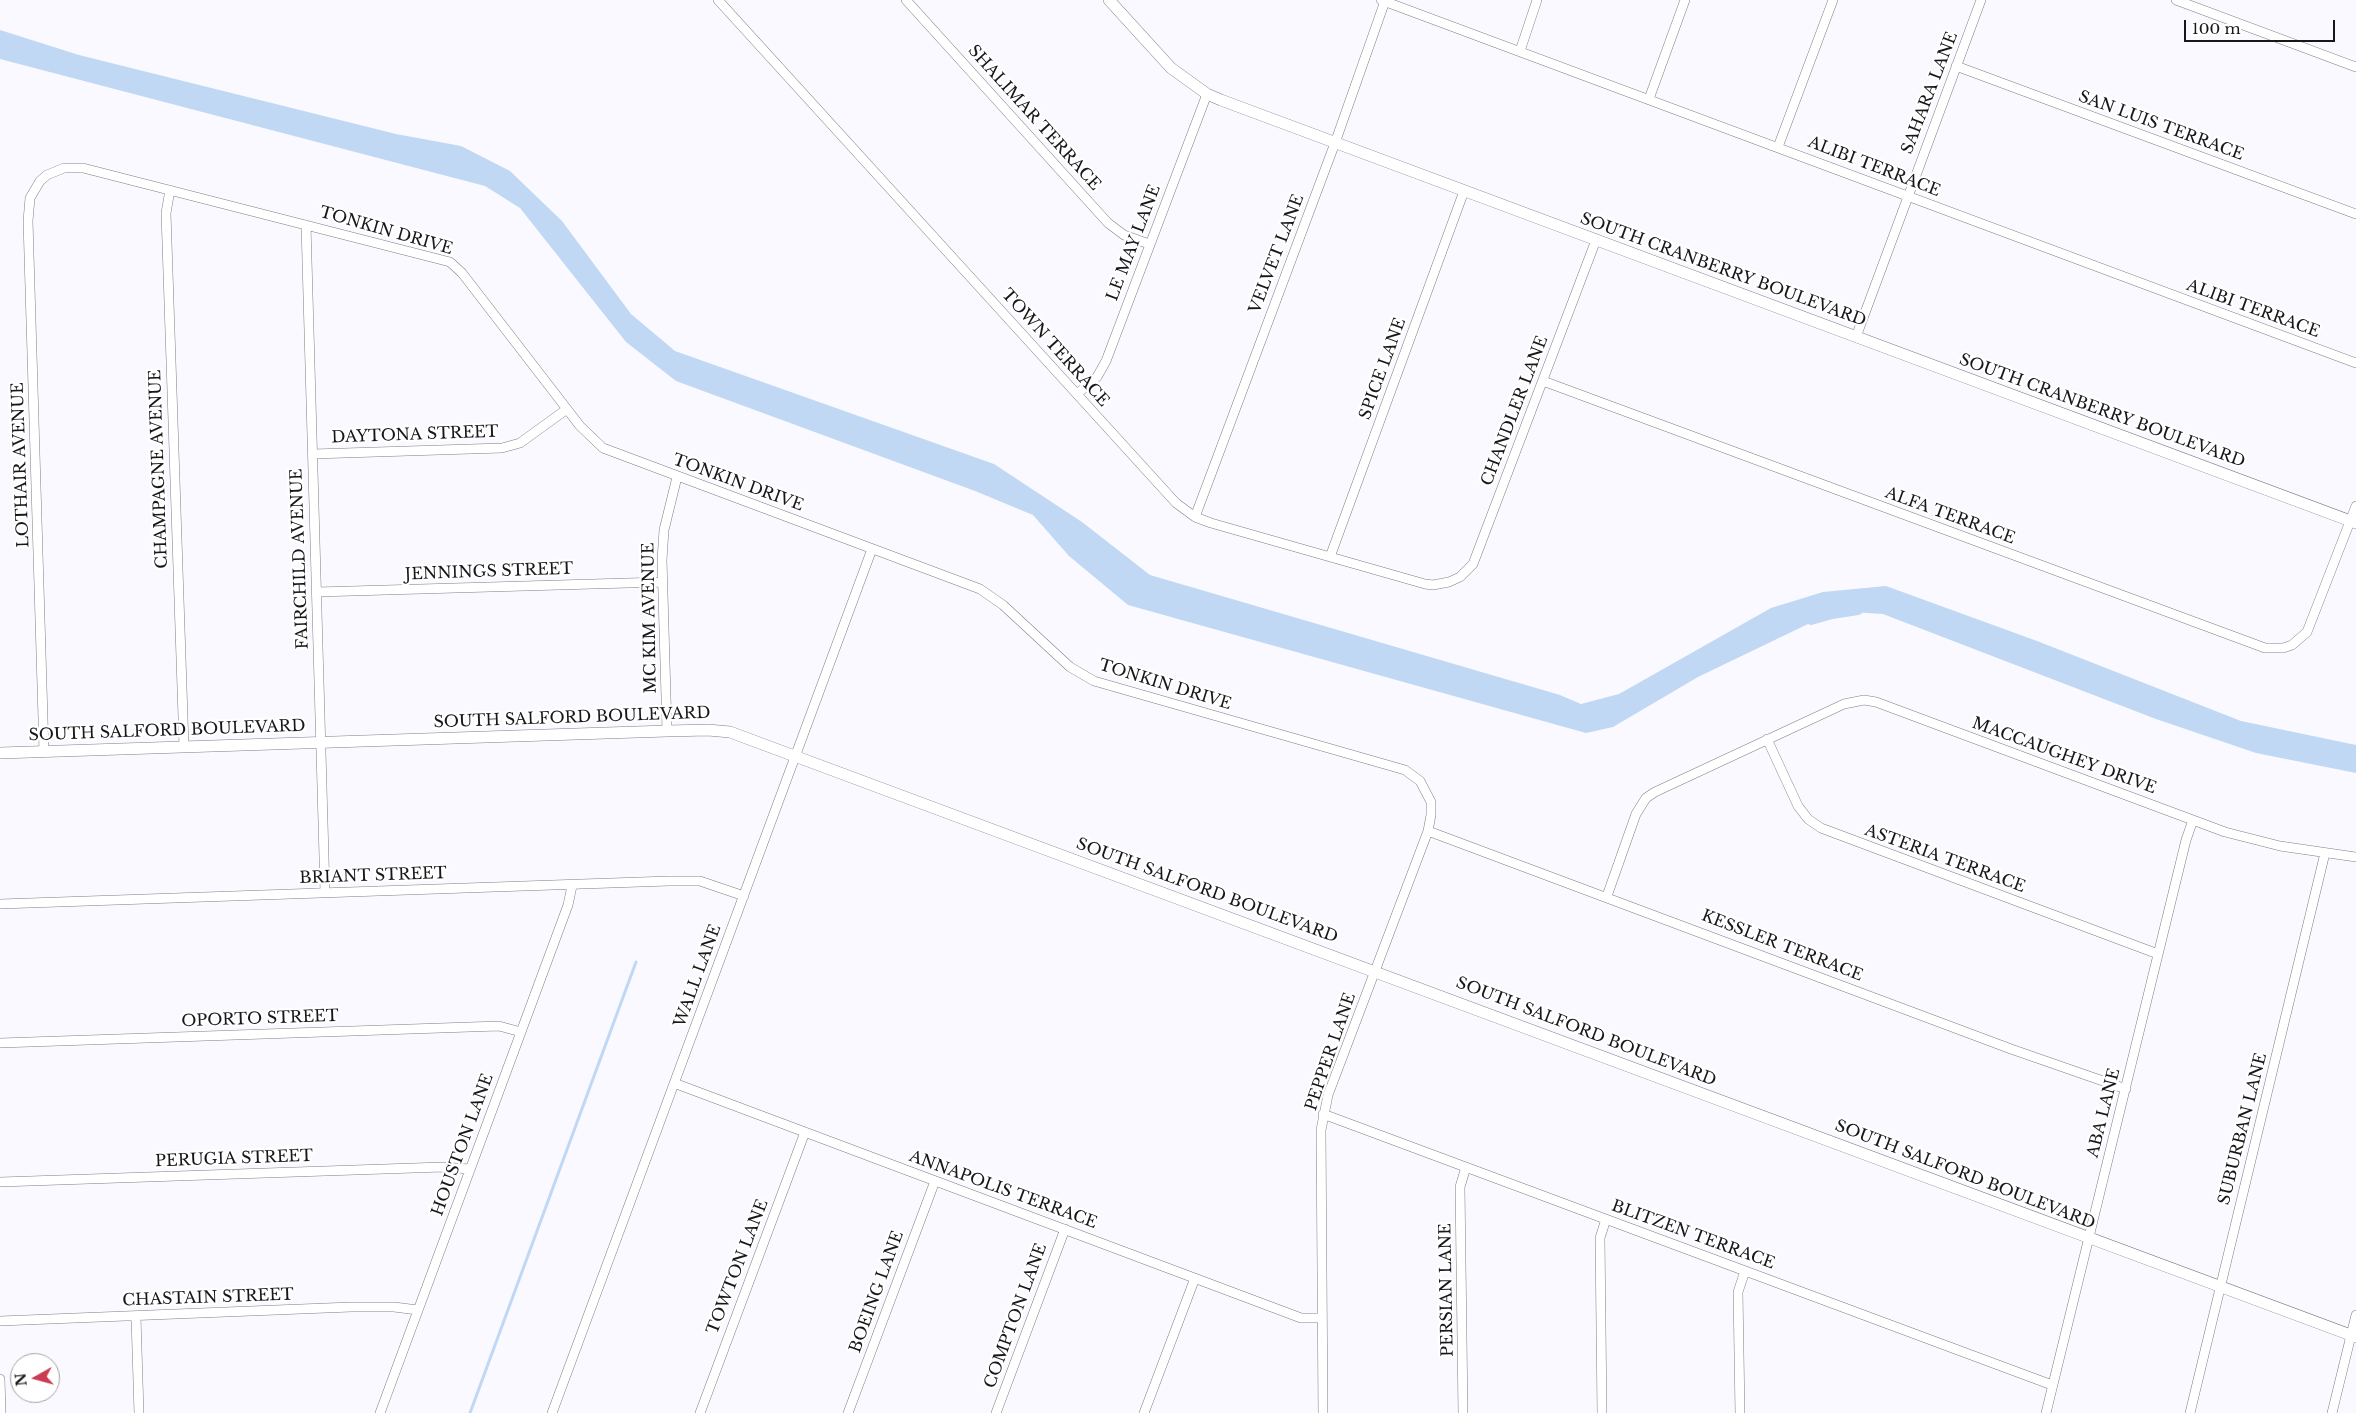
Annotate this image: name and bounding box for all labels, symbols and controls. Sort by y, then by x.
scale bar [2186,10,2337,42]
text: 100 m [2192,19,2241,38]
street label: SAHARA LANE [1898,29,1962,157]
street label: SHALIMAR TERRACE [964,41,1104,195]
street label: SAN LUIS TERRACE [2076,87,2246,165]
street label: ALIBI TERRACE [1805,133,1943,201]
street label: LE MAY LANE [1103,182,1165,304]
street label: VELVET LANE [1245,192,1309,316]
street label: TONKIN DRIVE [317,203,455,259]
street label: SOUTH CRANBERRY BOULEVARD [1577,209,1869,331]
street label: ALIBI TERRACE [2184,276,2322,342]
street label: TOWN TERRACE [997,285,1113,411]
street label: SPICE LANE [1356,316,1410,422]
street label: CHANDLER LANE [1478,333,1552,489]
street label: SOUTH CRANBERRY BOULEVARD [1956,350,2248,472]
street label: CHAMPAGNE AVENUE [146,369,172,569]
street label: LOTHAIR AVENUE [9,382,33,548]
street label: DAYTONA STREET [331,422,499,448]
street label: TONKIN DRIVE [670,450,806,516]
street label: FAIRCHILD AVENUE [287,468,313,650]
street label: ALFA TERRACE [1882,484,2018,548]
street label: MC KIM AVENUE [639,542,661,694]
street label: JENNINGS STREET [405,559,573,585]
street label: TONKIN DRIVE [1096,656,1234,714]
street label: SOUTH SALFORD BOULEVARD [433,704,711,732]
street label: MACCAUGHEY DRIVE [1969,714,2159,798]
street label: SOUTH SALFORD BOULEVARD [28,717,306,745]
street label: ASTERIA TERRACE [1862,821,2028,897]
street label: SOUTH SALFORD BOULEVARD [1074,835,1340,947]
street label: BRIANT STREET [299,864,447,888]
street label: KESSLER TERRACE [1699,906,1865,986]
street label: WALL LANE [671,922,725,1030]
street label: SOUTH SALFORD BOULEVARD [1453,973,1719,1091]
street label: PEPPER LANE [1302,991,1360,1113]
street label: OPORTO STREET [181,1007,339,1031]
street label: SUBURBAN LANE [2215,1051,2271,1207]
street label: ABA LANE [2084,1066,2124,1160]
street label: HOUSTON LANE [428,1071,498,1219]
street label: SOUTH SALFORD BOULEVARD [1832,1116,2098,1234]
street label: PERUGIA STREET [155,1147,313,1171]
street label: ANNAPOLIS TERRACE [906,1147,1100,1233]
street label: BLITZEN TERRACE [1609,1196,1777,1274]
street label: TOWTON LANE [703,1197,773,1337]
street label: PERSIAN LANE [1436,1223,1458,1357]
street label: BOEING LANE [846,1228,908,1356]
street label: COMPTON LANE [981,1241,1051,1391]
street label: CHASTAIN STREET [122,1285,294,1311]
north arrow [10,1353,60,1403]
text: N [11,1372,31,1387]

